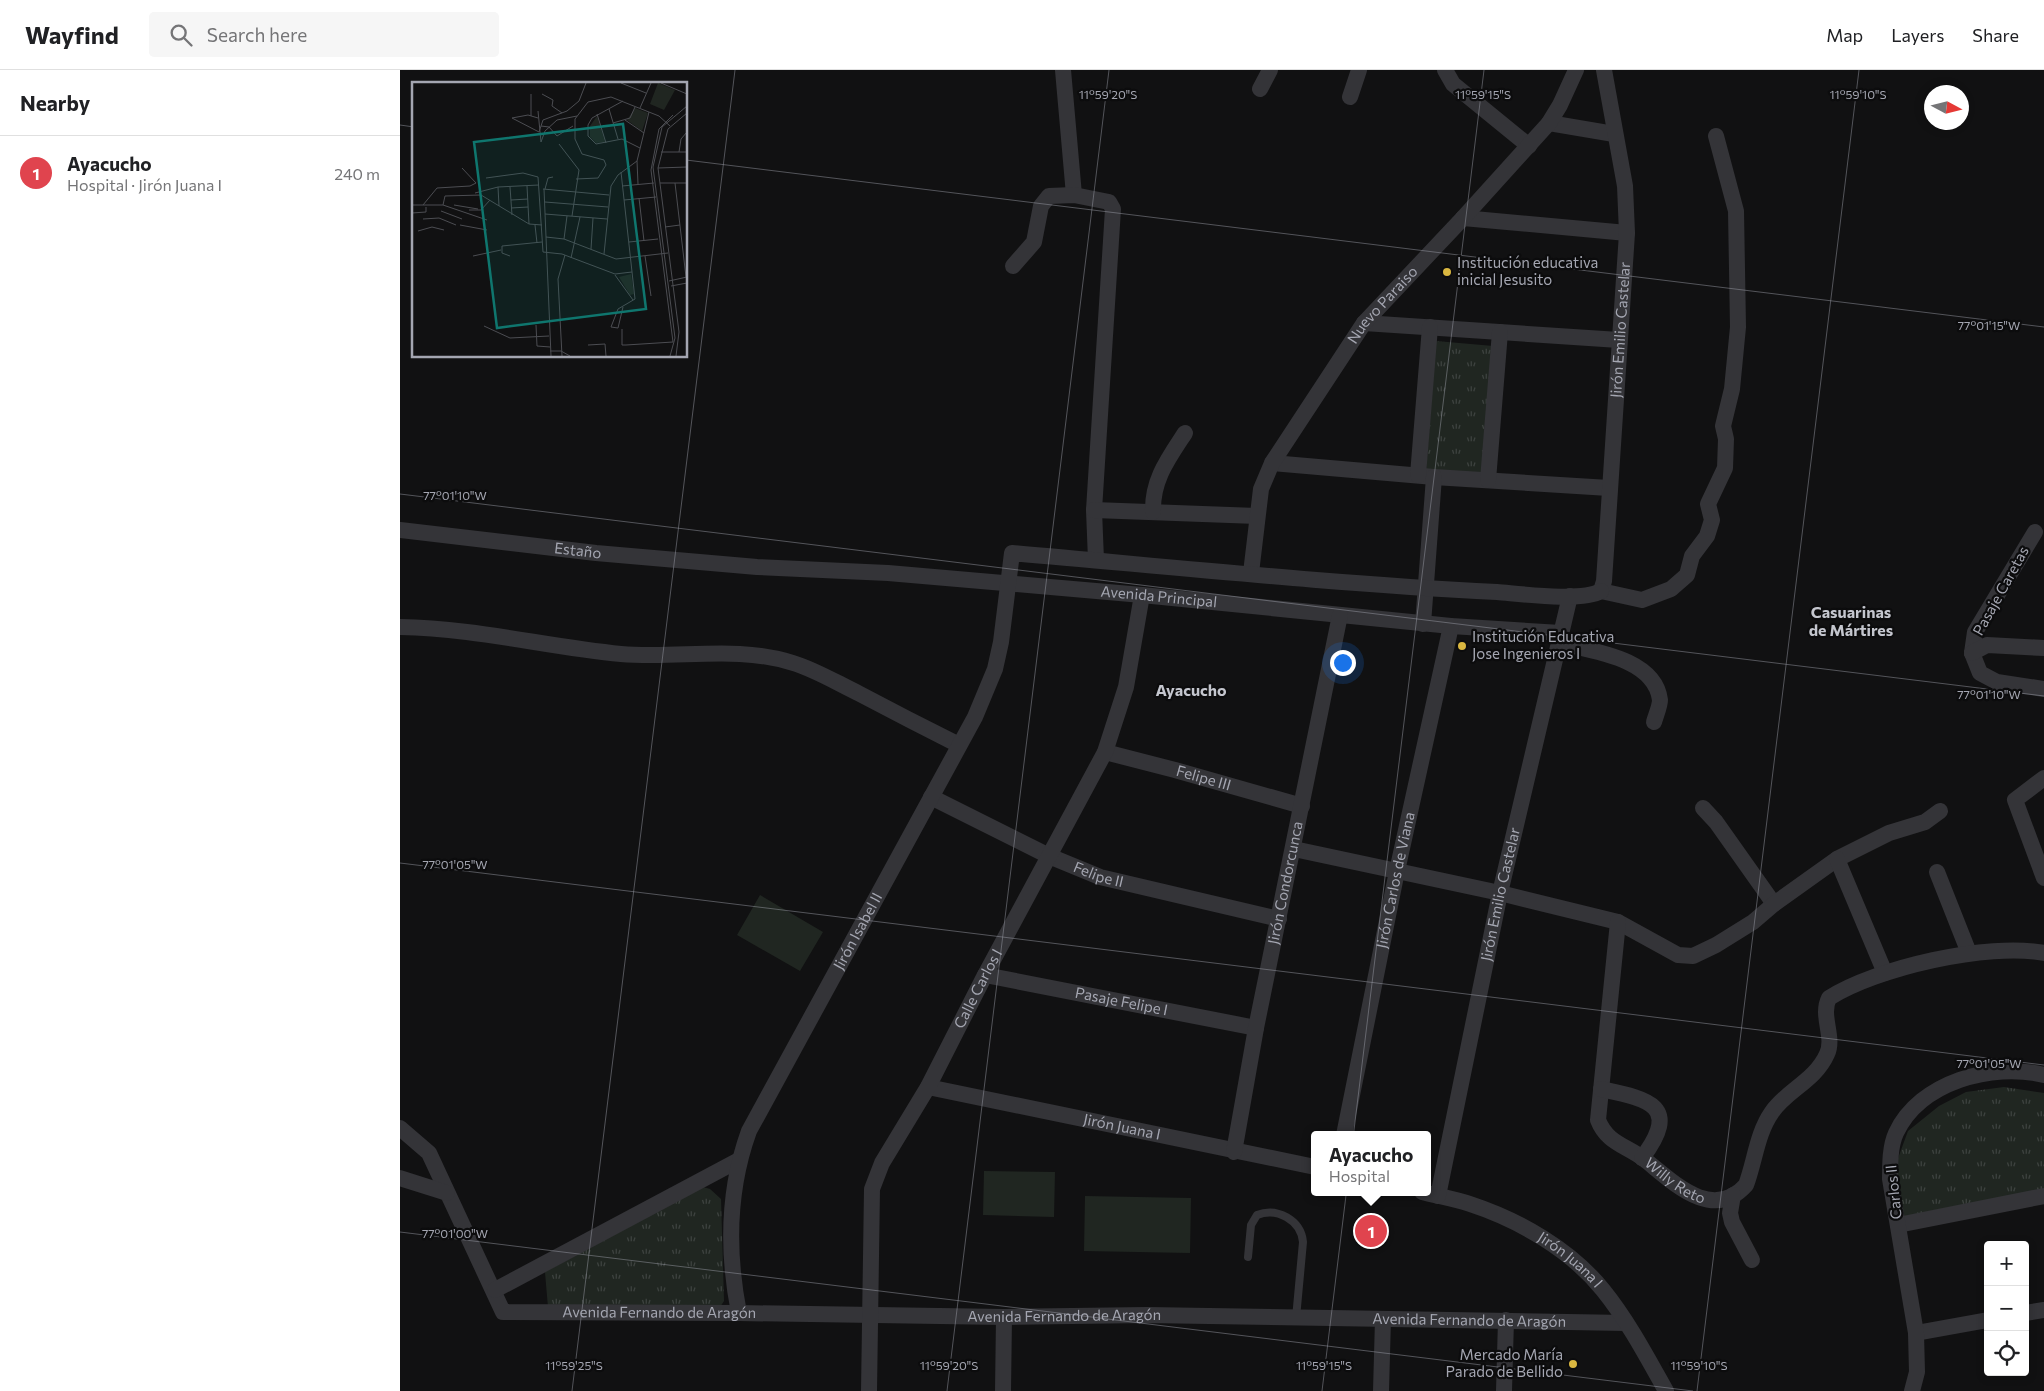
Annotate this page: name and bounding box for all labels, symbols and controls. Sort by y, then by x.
search box [149,12,499,57]
text: Wayfind [25,20,119,49]
icon: search [167,21,195,49]
text: Search here [207,23,307,46]
text: Map [1826,24,1863,46]
text: Layers [1891,24,1944,46]
text: Share [1972,24,2019,46]
inset map [412,82,688,358]
north arrow [1924,85,1969,130]
text: 11°59'20"S [1079,87,1137,101]
text: 11°59'15"S [1455,87,1511,101]
text: 11°59'10"S [1829,87,1887,101]
text: Nearby [20,90,90,115]
text: Ayacucho [67,152,152,175]
text: 1 [32,164,40,183]
text: 240 m [334,164,380,183]
text: Hospital · Jirón Juana I [67,175,222,194]
place label: Institución educativa inicial Jesusito [1457,253,1598,288]
street label: Jirón Emilio Castelar [1606,261,1633,399]
street label: Nuevo Paraiso [1343,262,1421,347]
marker: Institución educativa inicial Jesusito [1441,266,1453,278]
text: 77°01'15"W [1958,318,2020,332]
text: 77°01'10"W [423,488,487,502]
street label: Estaño [553,538,602,561]
street label: Pasaje Caretas [1968,543,2032,638]
street label: Avenida Principal [1100,581,1218,610]
district label: Casuarinas de Mártires [1809,602,1893,639]
place label: Institución Educativa Jose Ingenieros I [1472,627,1614,662]
marker: Institución Educativa Jose Ingenieros I [1456,640,1468,652]
your location [1330,650,1356,676]
district label: Ayacucho [1155,680,1227,699]
text: 77°01'10"W [1957,687,2021,701]
street label: Felipe III [1174,761,1233,793]
street label: Jirón Carlos de Viana [1372,810,1418,950]
street label: Jirón Condorcunca [1263,819,1306,946]
street label: Jirón Emilio Castelar [1476,826,1523,963]
text: 77°01'05"W [422,857,488,871]
street label: Felipe II [1071,857,1126,890]
street label: Jirón Isabel II [829,889,885,973]
street label: Calle Carlos I [949,945,1005,1031]
street label: Pasaje Felipe I [1074,983,1170,1019]
text: 77°01'05"W [1956,1056,2022,1070]
street label: Jirón Juana I [1082,1109,1162,1143]
popup [1311,1131,1431,1196]
text: Ayacucho [1329,1143,1413,1166]
street label: Willy Reto [1641,1153,1708,1207]
street label: Carlos II [1881,1164,1905,1220]
text: Hospital [1329,1166,1390,1185]
pin: 1 [1355,1212,1387,1250]
text: 77°01'00"W [422,1226,488,1240]
street label: Jirón Juana I [1535,1227,1607,1291]
map controls [1984,1241,2029,1376]
button: + [1984,1241,2029,1286]
button: − [1984,1286,2029,1331]
street label: Avenida Fernando de Aragón [562,1302,756,1321]
street label: Avenida Fernando de Aragón [967,1305,1161,1325]
street label: Avenida Fernando de Aragón [1372,1309,1566,1330]
button: locate [1984,1331,2029,1376]
place label: Mercado María Parado de Bellido [1445,1345,1563,1380]
text: 11°59'25"S [545,1358,603,1372]
text: 11°59'20"S [920,1358,978,1372]
text: 11°59'15"S [1296,1358,1352,1372]
marker: Mercado María Parado de Bellido [1567,1358,1579,1370]
text: 11°59'10"S [1670,1358,1728,1372]

